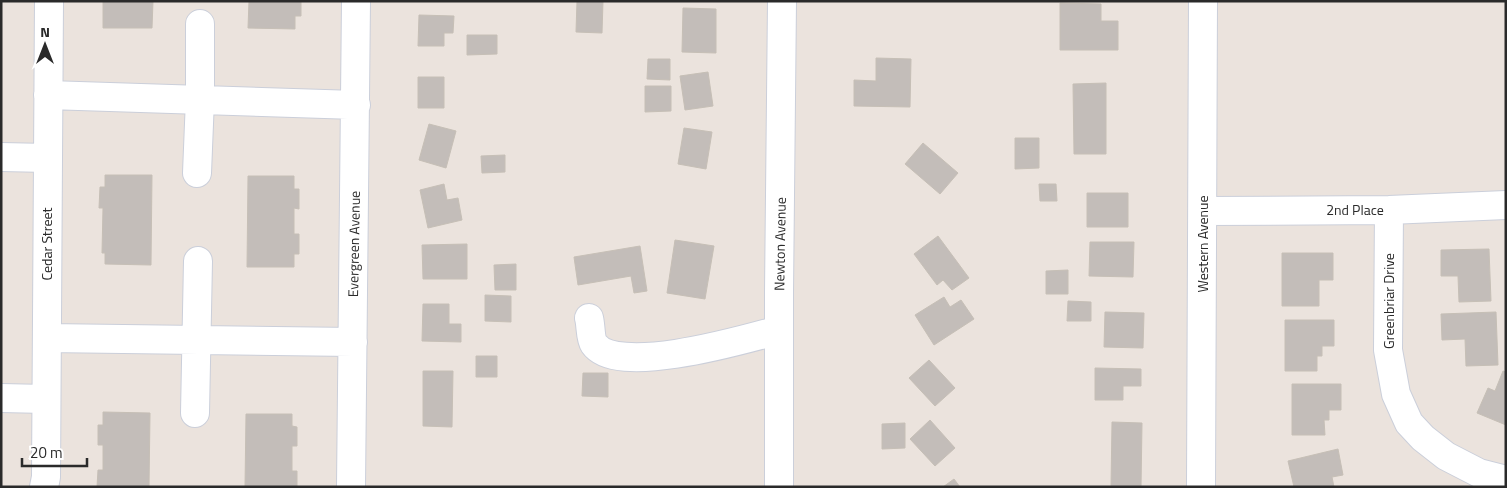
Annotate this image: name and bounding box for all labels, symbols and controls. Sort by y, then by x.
north arrow [20,20,70,70]
text: N [40,21,50,42]
street label: Evergreen Avenue [342,191,365,297]
street label: Western Avenue [1192,196,1213,292]
street label: Newton Avenue [768,197,791,291]
street label: 2nd Place [1326,199,1384,220]
street label: Cedar Street [36,207,57,280]
street label: Greenbriar Drive [1378,253,1399,349]
scale bar [22,436,88,468]
text: 20 m [30,441,63,464]

